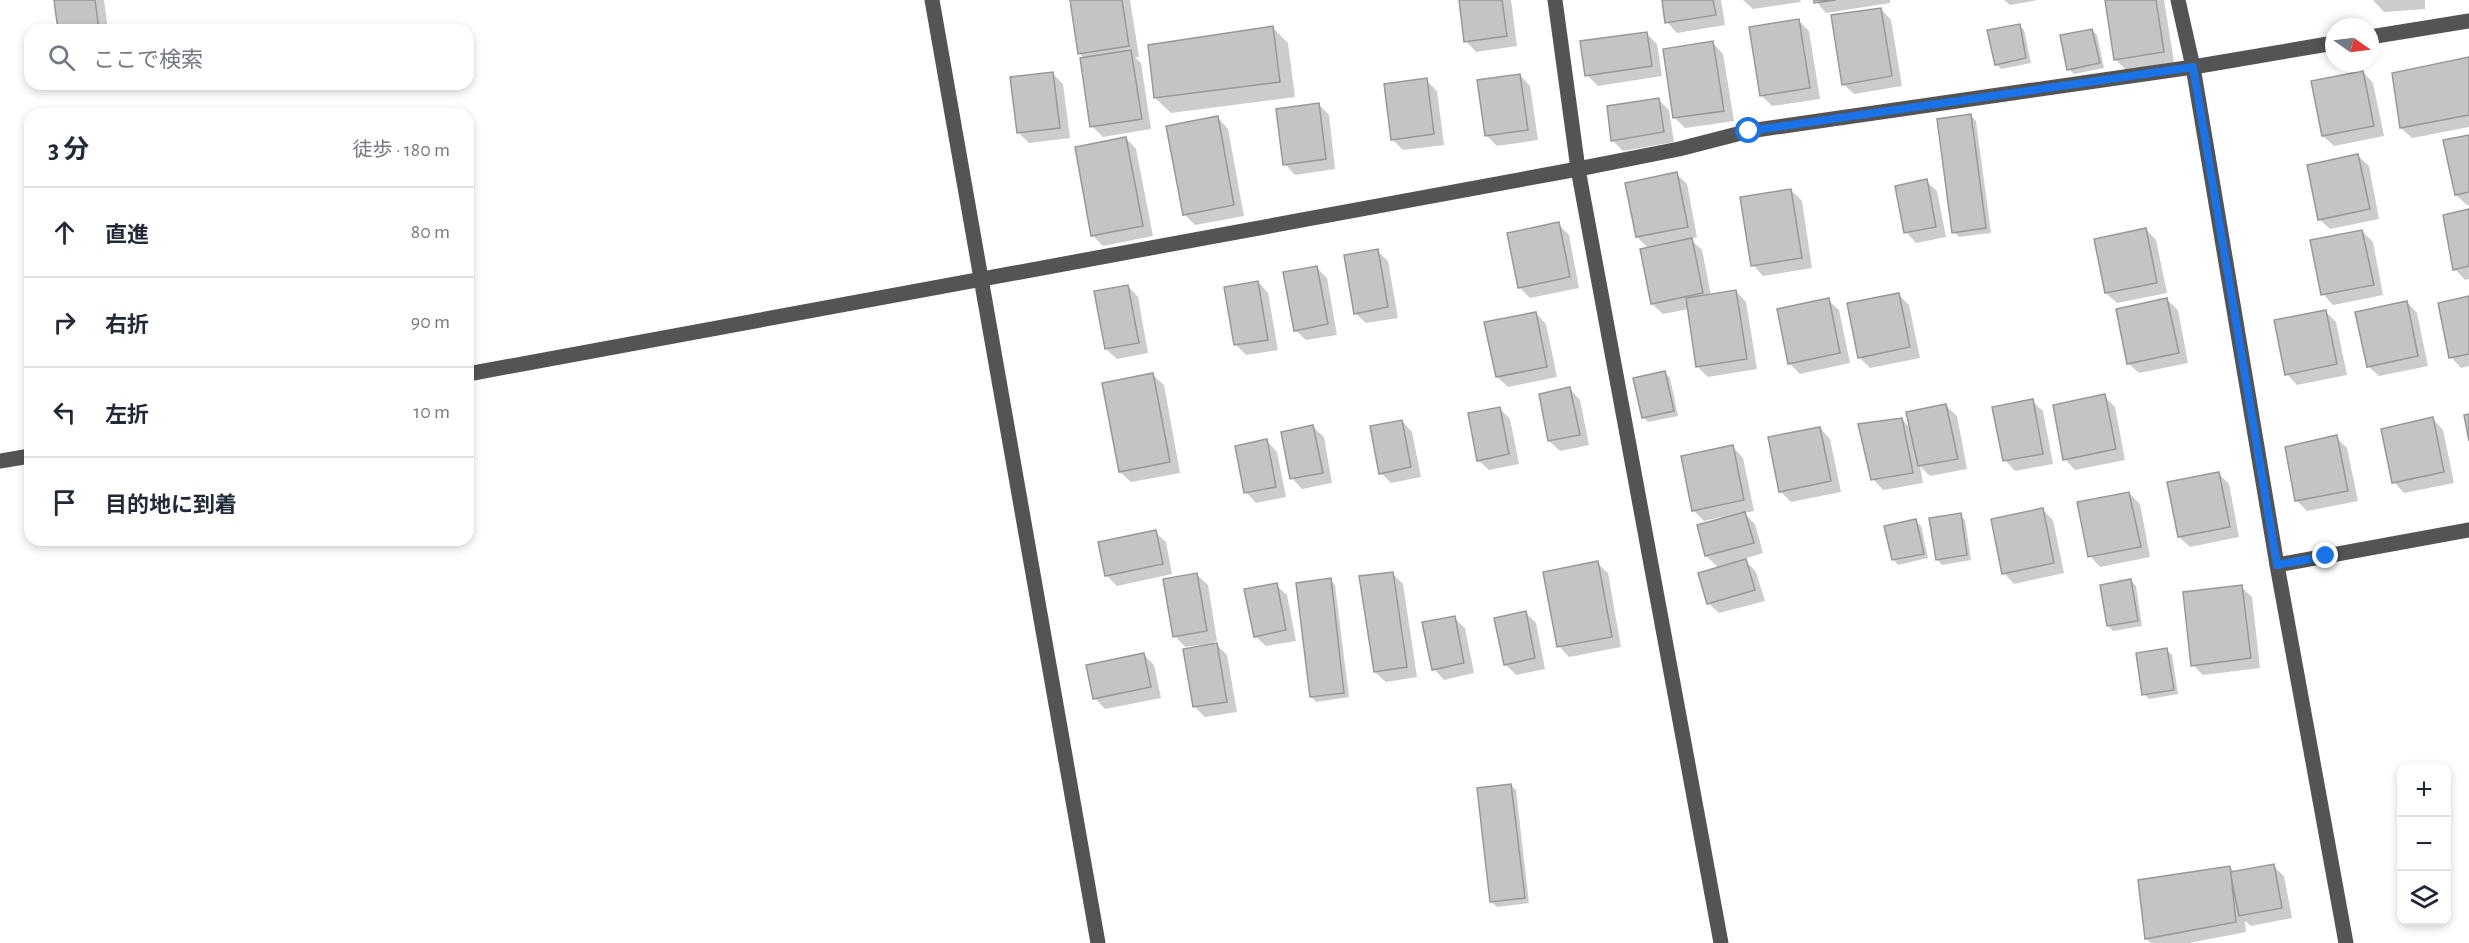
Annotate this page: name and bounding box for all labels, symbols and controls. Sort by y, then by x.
north arrow [2325,18,2379,72]
search box [24,24,474,90]
icon: search [45,41,78,74]
text: ここで検索 [93,49,203,71]
route start [1735,117,1761,143]
text: 3 分 [48,137,89,163]
text: 徒歩 · 180 m [353,140,450,160]
icon: ahead [48,216,81,249]
text: 80 m [411,222,450,242]
text: 直進 [105,224,149,246]
icon: right [48,306,81,339]
text: 90 m [411,312,450,332]
text: 右折 [105,314,149,336]
icon: left [48,396,81,429]
text: 10 m [413,402,450,422]
text: 左折 [105,404,149,426]
icon: arrive [48,486,81,519]
text: 目的地に到着 [105,494,237,516]
route end [2312,542,2338,568]
map controls [2397,763,2451,925]
button: + [2397,763,2451,817]
button: − [2397,817,2451,871]
button: layers [2397,871,2451,925]

